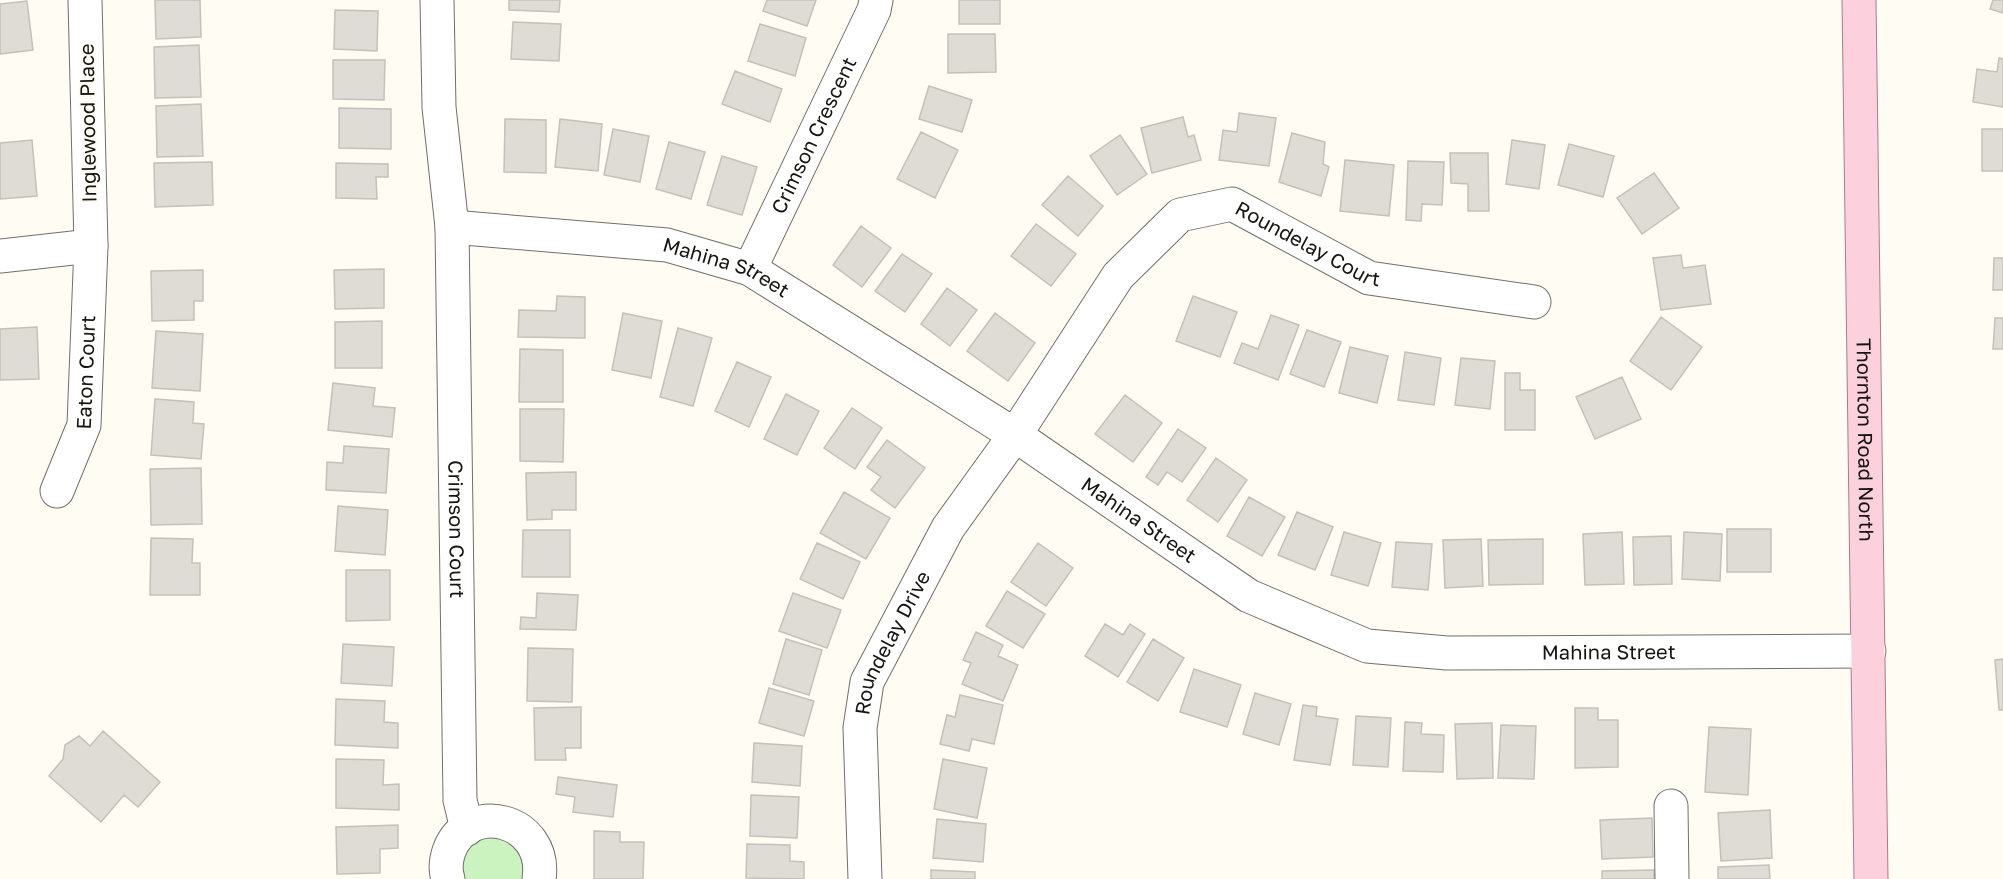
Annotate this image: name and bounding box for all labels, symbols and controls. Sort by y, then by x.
street label: Inglewood Place [74,43,100,203]
street label: Crimson Crescent [765,53,861,217]
street label: Roundelay Court [1232,195,1382,290]
street label: Mahina Street [660,231,794,302]
street label: Eaton Court [71,315,99,430]
street label: Thornton Road North [1853,338,1879,542]
street label: Crimson Court [444,460,470,599]
street label: Mahina Street [1077,471,1201,567]
street label: Roundelay Drive [849,566,934,716]
street label: Mahina Street [1542,639,1676,664]

